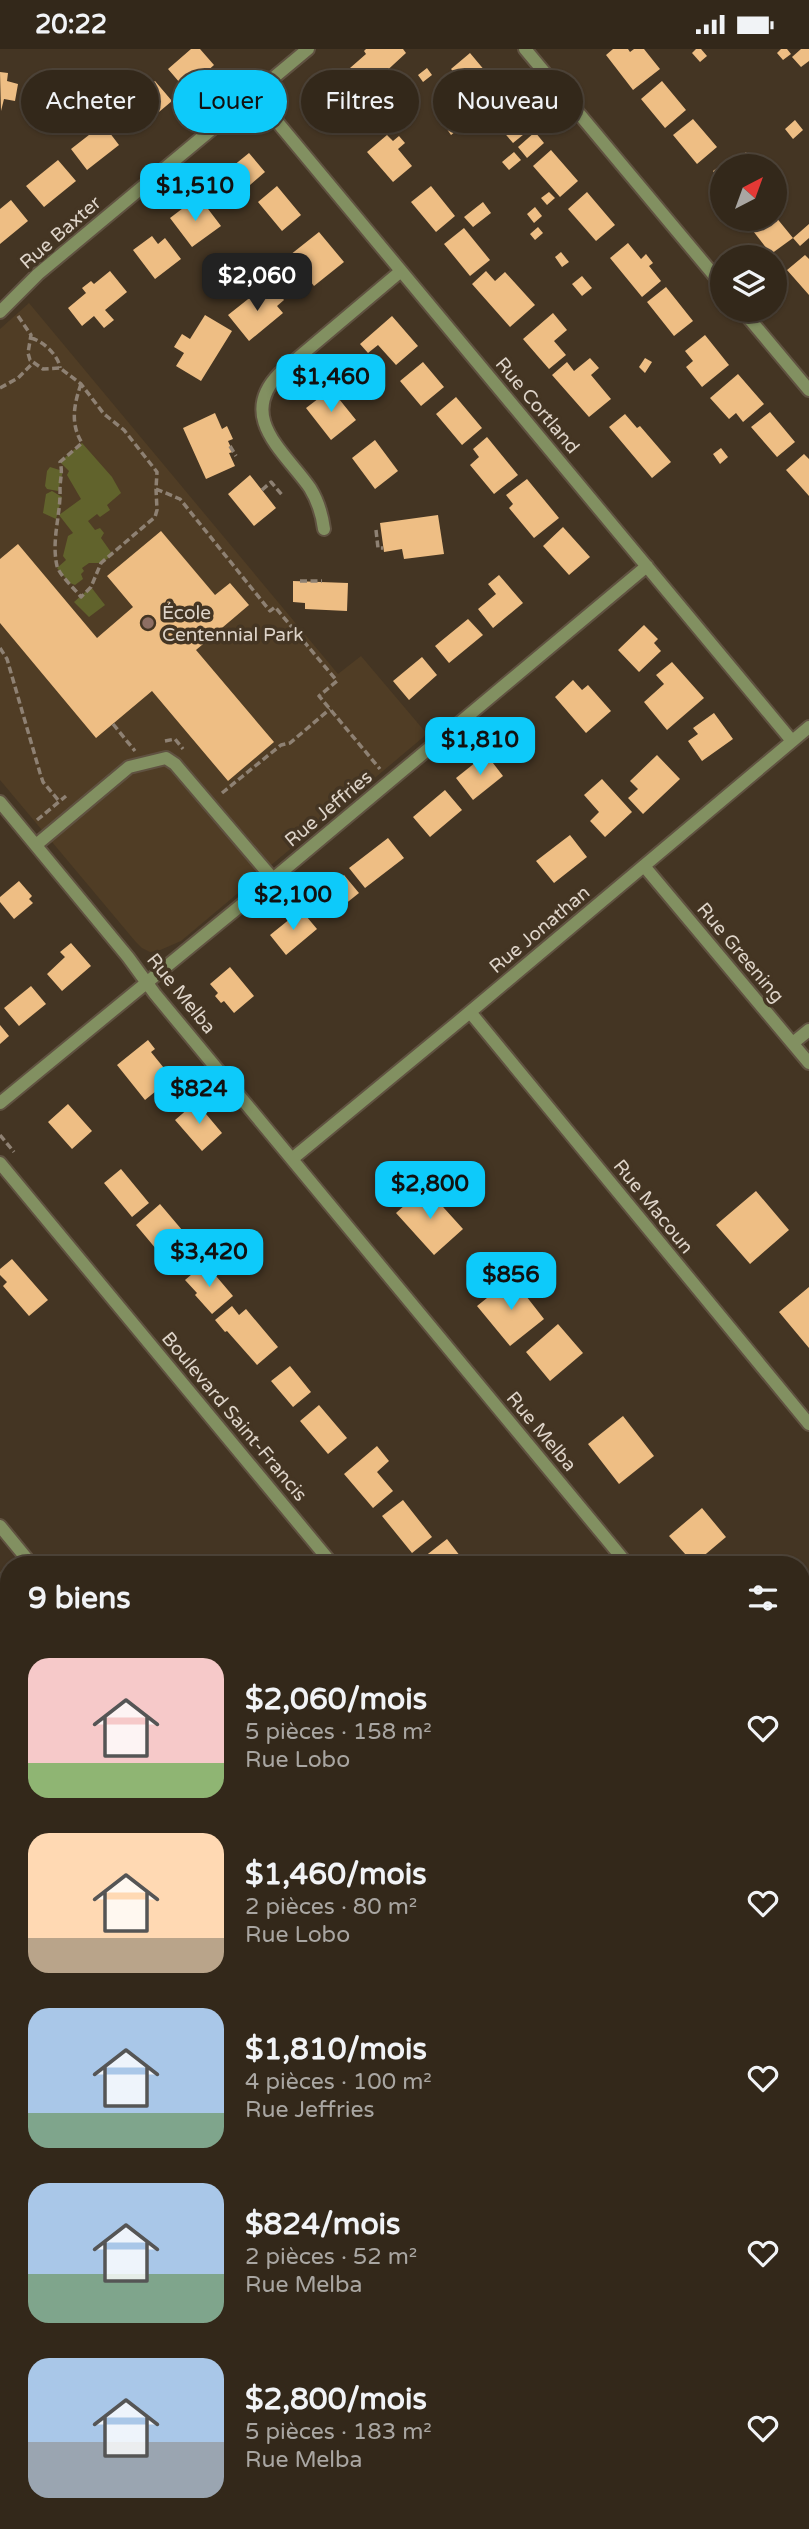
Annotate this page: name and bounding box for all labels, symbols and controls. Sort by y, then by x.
text: 20:22 [35,9,107,40]
chip: Acheter [21,70,159,133]
chip: Louer [173,70,287,133]
chip: Filtres [301,70,419,133]
chip: Nouveau [433,70,583,133]
north arrow [710,154,788,231]
map controls [710,154,787,322]
pin: $1,510 [138,163,252,223]
text: $1,510 [156,172,234,200]
street label: Rue Baxter [16,191,106,274]
button: layers [710,245,787,322]
pin: $2,060 [200,253,314,313]
text: $2,060 [218,262,296,290]
street label: Rue Cortland [491,353,584,458]
pin: $1,460 [274,355,388,414]
text: $1,460 [292,363,370,391]
place label: École Centennial Park [162,602,304,646]
marker: École Centennial Park [140,615,156,631]
pin: $1,810 [423,717,537,777]
text: $1,810 [441,726,519,754]
street label: Rue Jeffries [281,766,377,852]
pin: $2,100 [236,873,350,932]
text: $2,100 [254,881,332,909]
street label: Rue Jonathan [485,881,594,978]
street label: Rue Greening [692,898,788,1007]
street label: Rue Melba [142,949,220,1038]
pin: $824 [158,1067,240,1126]
text: $824 [170,1075,228,1103]
street label: Rue Macoun [609,1155,698,1258]
pin: $2,800 [373,1161,487,1221]
text: $2,800 [391,1170,469,1198]
pin: $3,420 [152,1229,266,1289]
text: $3,420 [170,1238,248,1266]
pin: $856 [470,1253,552,1312]
text: $856 [482,1261,540,1289]
street label: Boulevard Saint-Francis [157,1328,311,1506]
street label: Rue Melba [502,1387,581,1476]
icon: filters [744,1579,782,1617]
text: 9 biens [28,1580,131,1617]
text: $2,060/mois [245,1681,427,1718]
icon: home [84,1686,168,1770]
icon: heart [744,1709,782,1747]
text: 5 pièces · 158 m² [245,1718,432,1746]
text: Rue Lobo [245,1746,350,1774]
text: $1,460/mois [245,1856,427,1893]
icon: home [84,1861,168,1945]
icon: heart [744,1884,782,1922]
text: 2 pièces · 80 m² [245,1893,417,1921]
text: Rue Lobo [245,1921,350,1949]
text: $1,810/mois [245,2031,427,2068]
icon: home [84,2036,168,2120]
icon: heart [744,2059,782,2097]
text: 4 pièces · 100 m² [245,2068,432,2096]
text: Rue Jeffries [245,2096,375,2124]
text: $824/mois [245,2206,401,2243]
icon: home [84,2211,168,2295]
icon: heart [744,2234,782,2272]
text: 2 pièces · 52 m² [245,2243,417,2271]
text: Rue Melba [245,2271,362,2299]
text: $2,800/mois [245,2381,427,2418]
icon: home [84,2386,168,2470]
icon: heart [744,2409,782,2447]
text: 5 pièces · 183 m² [245,2418,432,2446]
text: Rue Melba [245,2446,362,2474]

